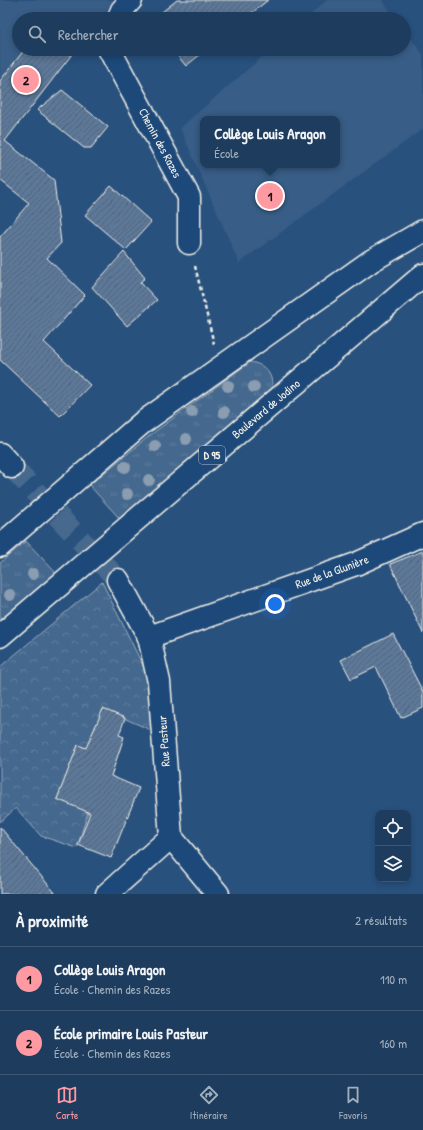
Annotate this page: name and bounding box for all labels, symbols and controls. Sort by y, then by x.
search box [12,12,411,56]
icon: search [26,23,48,45]
text: Rechercher [58,24,119,45]
pin: 2 [13,65,39,95]
street label: Chemin des Razes [135,105,186,181]
popup [200,116,340,168]
text: Collège Louis Aragon [214,123,326,144]
text: École [214,144,239,162]
pin: 1 [257,181,283,211]
street label: Boulevard de Jodino [228,375,304,442]
road number: D 95 [199,446,225,464]
street label: Rue de la Glunière [293,550,371,593]
your location [265,594,285,614]
street label: Rue Pasteur [153,715,174,767]
map controls [375,810,411,882]
button: locate [375,810,411,846]
button: layers [375,846,411,882]
text: À proximité [16,909,88,932]
text: 2 résultats [355,911,407,929]
text: Collège Louis Aragon [54,959,165,980]
text: 1 [27,970,31,988]
text: 110 m [380,970,407,988]
text: École · Chemin des Razes [54,980,171,998]
text: École primaire Louis Pasteur [54,1023,208,1044]
text: 2 [26,1034,32,1052]
text: 160 m [379,1034,407,1052]
text: École · Chemin des Razes [54,1044,171,1062]
tab: Carte [56,1084,78,1122]
tab: Itinéraire [190,1084,228,1122]
tab: Favoris [339,1084,367,1122]

